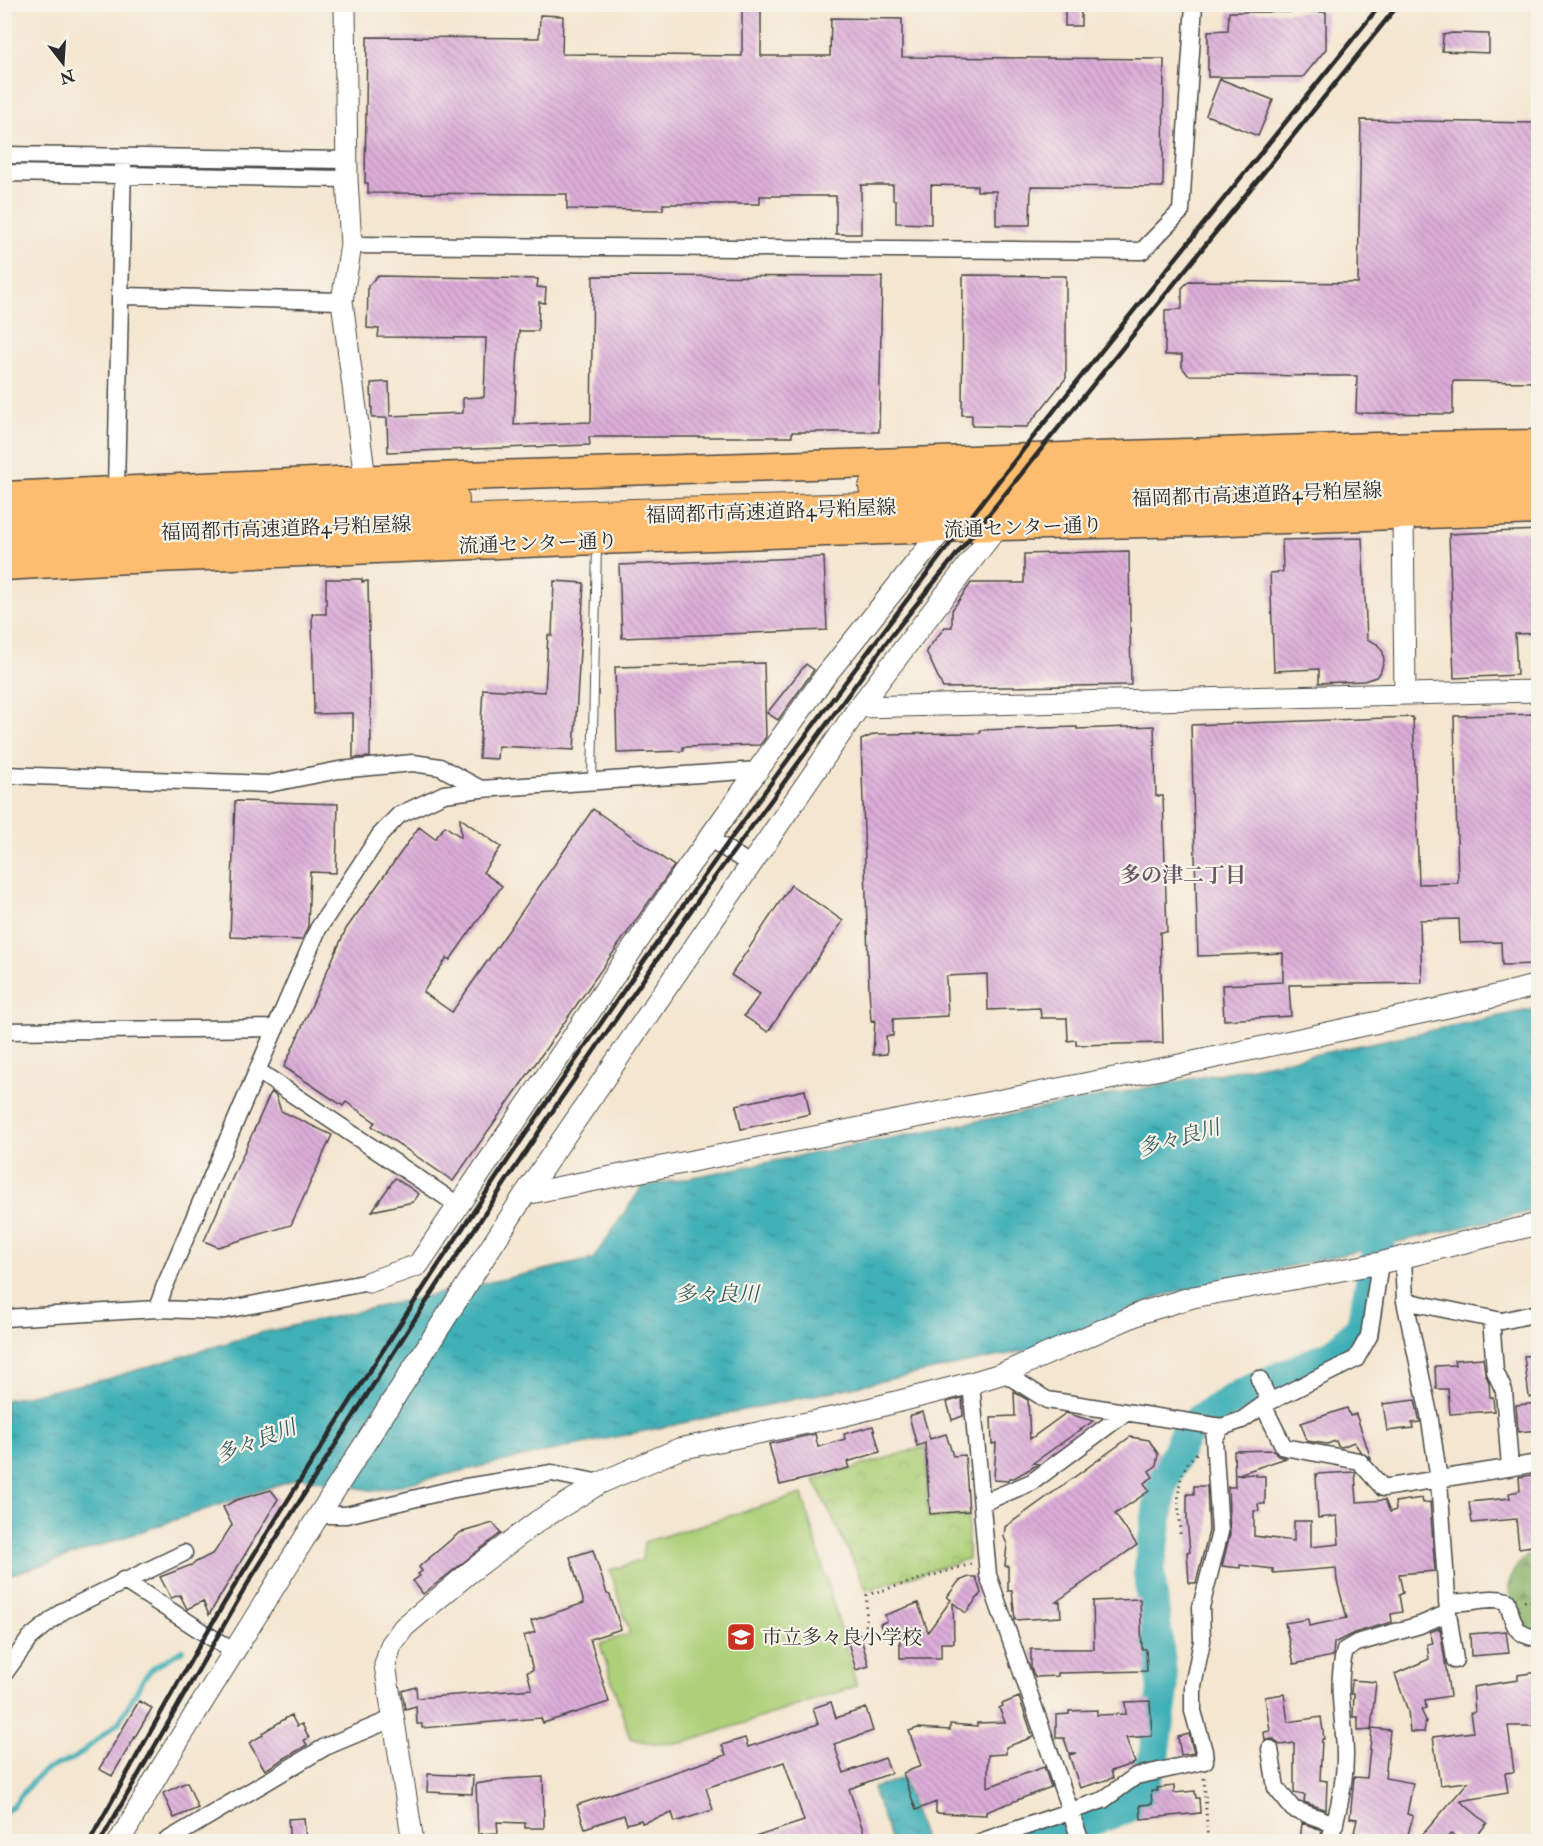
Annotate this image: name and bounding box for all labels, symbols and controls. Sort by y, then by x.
north arrow [33,33,93,93]
text: N [57,64,78,88]
street label: 福岡都市高速道路4号粕屋線 [1131,478,1383,511]
street label: 福岡都市高速道路4号粕屋線 [645,495,897,528]
street label: 福岡都市高速道路4号粕屋線 [160,512,412,545]
street label: 流通センター通り [943,512,1103,543]
street label: 流通センター通り [458,528,618,559]
district label: 多の津二丁目 [1120,862,1246,889]
water label: 多々良川 [1135,1113,1225,1163]
water label: 多々良川 [675,1281,761,1308]
water label: 多々良川 [212,1413,302,1469]
school or university icon: 市立多々良小学校 [725,1621,757,1653]
place label: 市立多々良小学校 [762,1625,922,1650]

